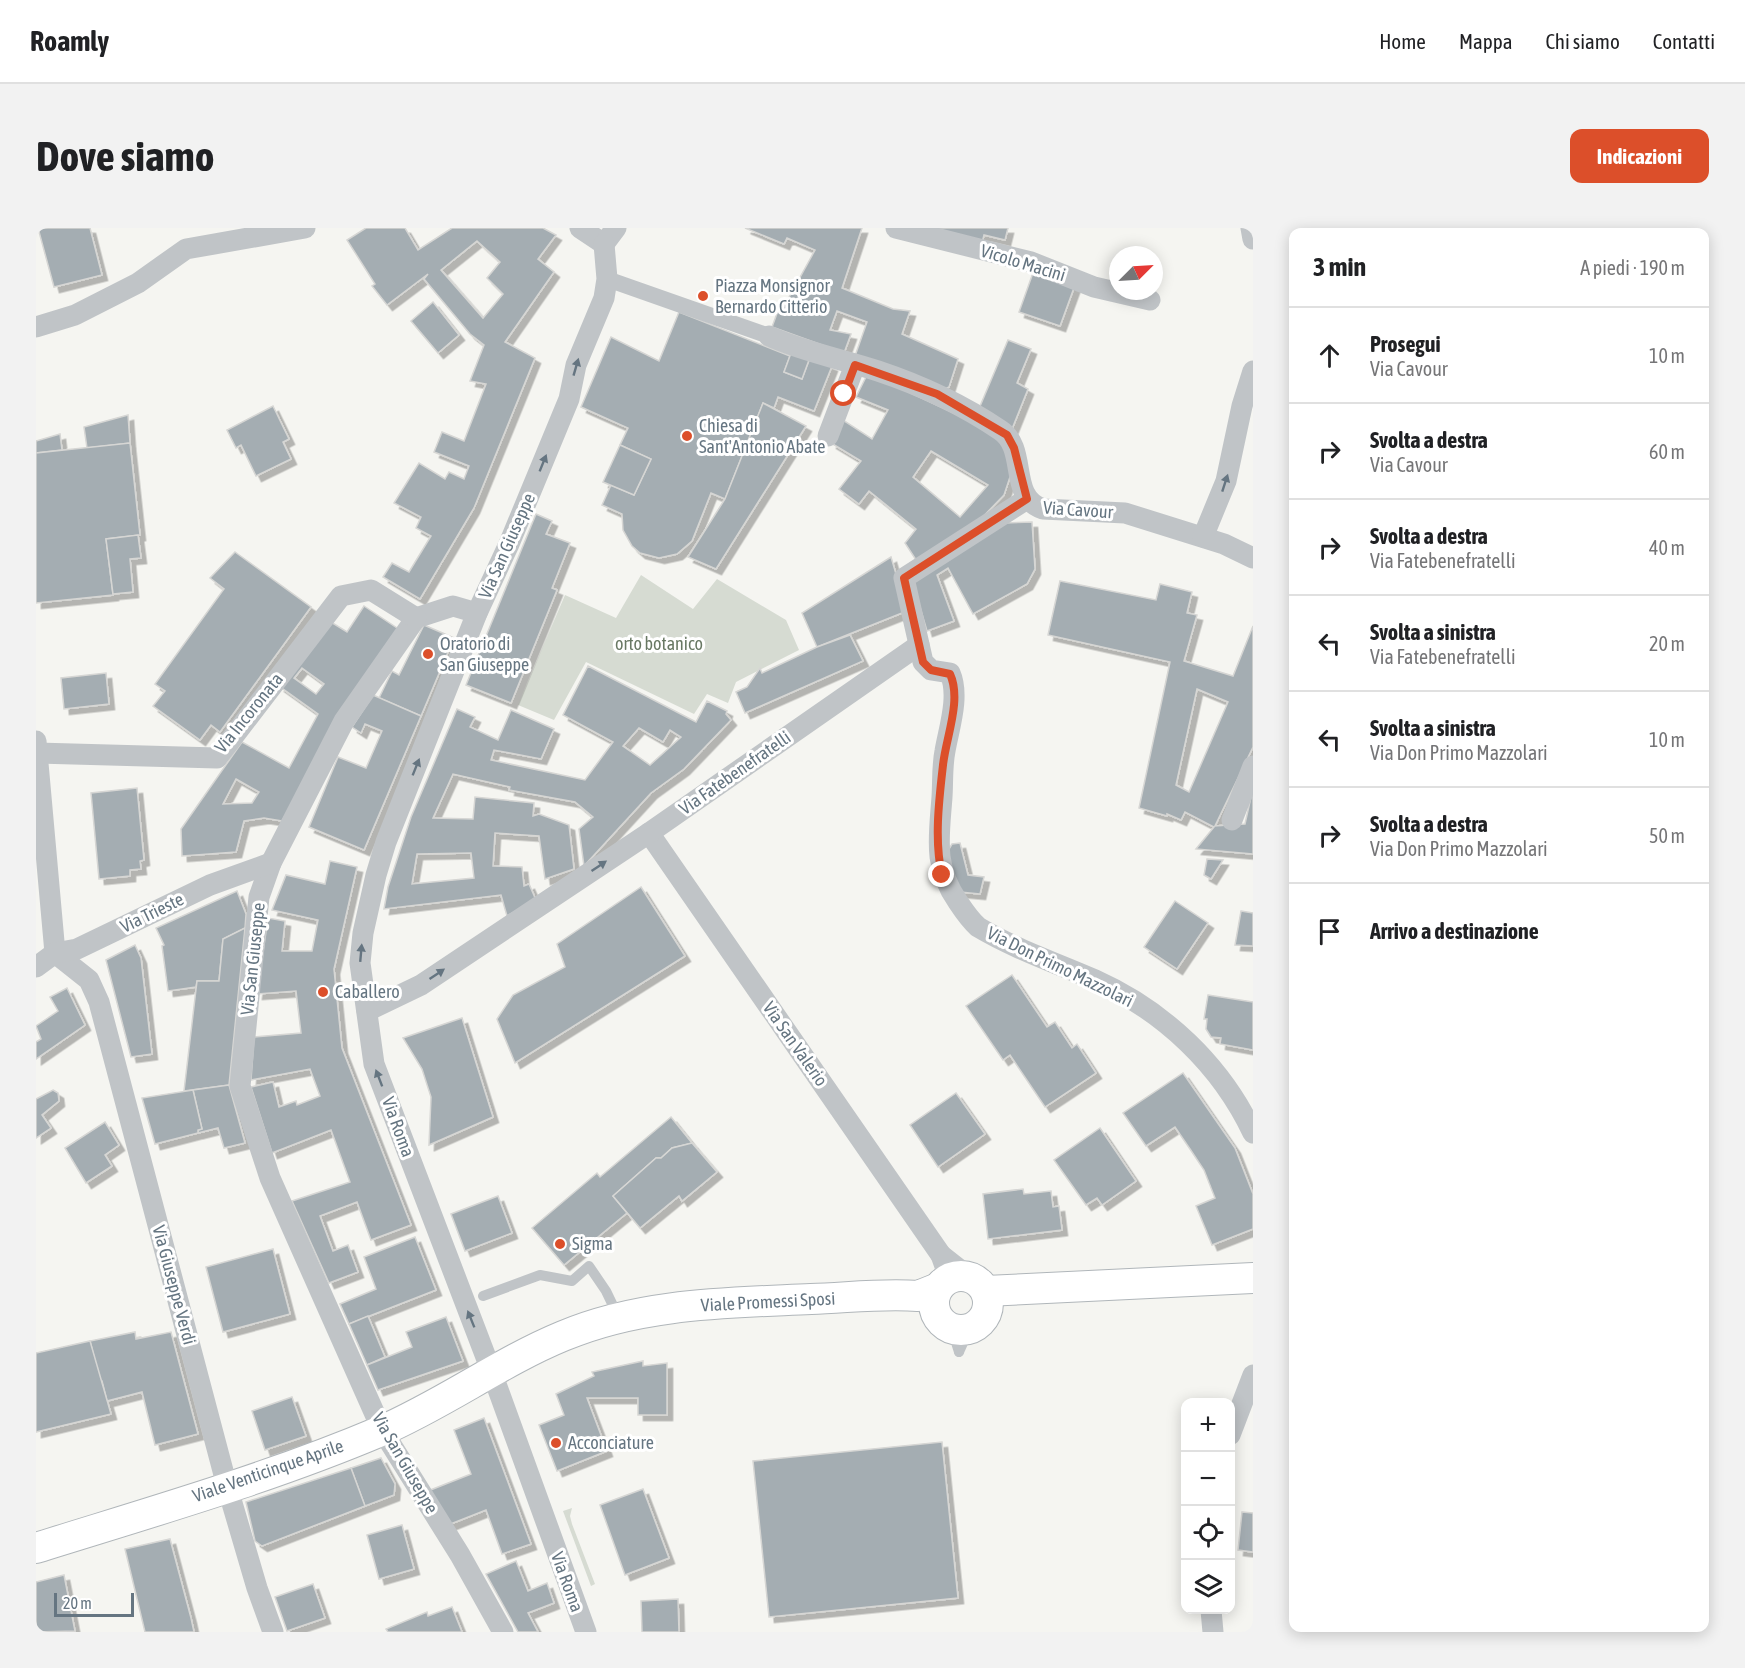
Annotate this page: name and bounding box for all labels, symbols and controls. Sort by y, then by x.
text: Roamly [30,25,109,57]
text: Home [1379,29,1426,53]
text: Mappa [1459,29,1512,53]
text: Chi siamo [1545,29,1620,53]
text: Contatti [1653,29,1715,53]
button: Indicazioni [1570,129,1709,183]
text: Dove siamo [36,132,215,180]
street label: Vicolo Macini [978,240,1068,285]
north arrow [1109,246,1163,300]
text: 3 min [1313,252,1366,282]
text: A piedi · 190 m [1580,256,1685,279]
place label: Piazza Monsignor Bernardo Citterio [715,275,830,317]
marker: Piazza Monsignor Bernardo Citterio [696,289,710,303]
text: Prosegui [1370,331,1441,357]
icon: ahead [1313,339,1346,372]
text: 10 m [1649,344,1685,367]
text: Via Cavour [1370,357,1448,380]
one-way arrow [572,358,582,376]
route start [830,380,856,406]
place label: Chiesa di Sant'Antonio Abate [699,415,826,457]
text: Svolta a destra [1370,427,1488,453]
marker: Chiesa di Sant'Antonio Abate [680,429,694,443]
icon: right [1313,435,1346,468]
text: 60 m [1649,440,1685,463]
text: Via Cavour [1370,453,1448,476]
one-way arrow [538,454,548,472]
one-way arrow [1221,474,1230,492]
street label: Via San Giuseppe [474,490,539,602]
street label: Via Cavour [1042,497,1114,522]
text: Svolta a destra [1370,523,1488,549]
icon: right [1313,531,1346,564]
text: 40 m [1649,536,1685,559]
text: Via Fatebenefratelli [1370,549,1516,572]
text: Svolta a sinistra [1370,619,1496,645]
icon: left [1313,627,1346,660]
text: 20 m [1649,632,1685,655]
place label: Oratorio di San Giuseppe [440,633,529,675]
park label: orto botanico [615,633,703,654]
text: Via Fatebenefratelli [1370,645,1516,668]
marker: Oratorio di San Giuseppe [421,647,435,661]
street label: Via Incoronata [210,669,287,757]
text: Svolta a sinistra [1370,715,1496,741]
icon: left [1313,723,1346,756]
street label: Via Fatebenefratelli [675,726,794,819]
text: 10 m [1649,728,1685,751]
text: Via Don Primo Mazzolari [1370,741,1548,764]
one-way arrow [412,758,421,776]
text: Svolta a destra [1370,811,1488,837]
icon: right [1313,819,1346,852]
text: 50 m [1649,824,1685,847]
text: Via Don Primo Mazzolari [1370,837,1548,860]
one-way arrow [591,860,607,872]
route end [928,861,954,887]
street label: Via Trieste [117,888,187,937]
street label: Via San Giuseppe [236,902,269,1016]
icon: arrive [1313,915,1346,948]
text: Arrivo a destinazione [1370,918,1539,944]
street label: Via Don Primo Mazzolari [984,922,1137,1011]
one-way arrow [356,943,366,962]
one-way arrow [429,969,445,980]
place label: Caballero [335,981,400,1002]
marker: Caballero [316,985,330,999]
street label: Via San Valerio [759,997,832,1090]
one-way arrow [374,1068,384,1086]
street label: Via Roma [378,1094,419,1160]
street label: Via Giuseppe Verdi [148,1223,201,1347]
place label: Sigma [572,1233,613,1254]
marker: Sigma [553,1237,567,1251]
street label: Viale Promessi Sposi [700,1287,836,1316]
one-way arrow [465,1310,475,1328]
map controls [1181,1398,1235,1614]
button: + [1181,1398,1235,1452]
street label: Via San Giuseppe [368,1409,443,1517]
place label: Acconciature [568,1432,654,1453]
street label: Viale Venticinque Aprile [190,1435,346,1506]
marker: Acconciature [549,1436,563,1450]
button: − [1181,1452,1235,1506]
button: locate [1181,1506,1235,1560]
street label: Via Roma [547,1549,588,1615]
button: layers [1181,1560,1235,1614]
scale bar [54,1590,134,1618]
text: 20 m [63,1594,92,1612]

